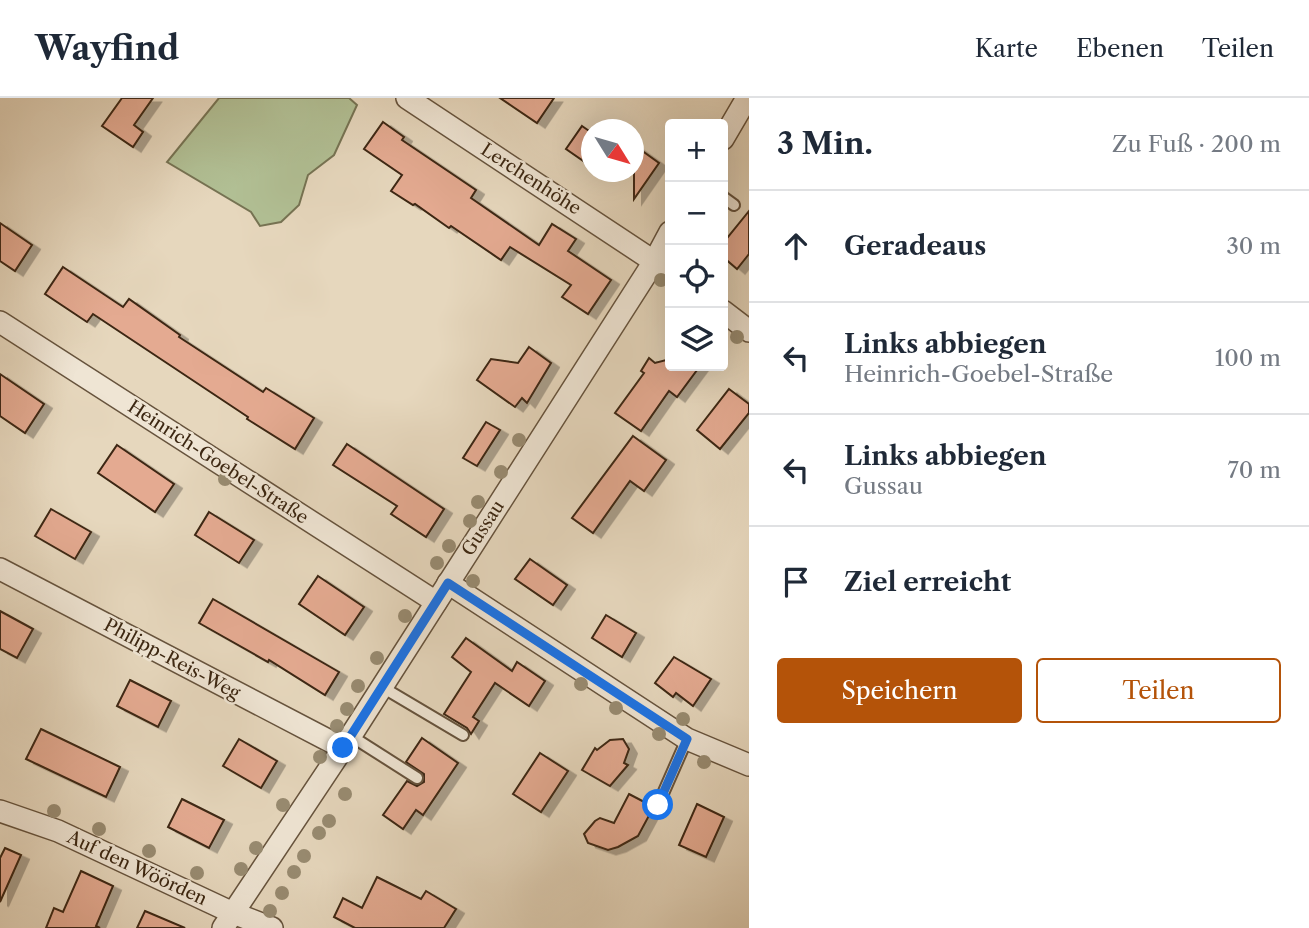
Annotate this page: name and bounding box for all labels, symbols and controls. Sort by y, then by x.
text: Wayfind [35,28,179,69]
text: Karte [975,34,1038,63]
text: Ebenen [1076,34,1164,63]
text: Teilen [1202,34,1274,63]
north arrow [581,119,644,182]
map controls [665,119,728,371]
button: + [665,119,728,182]
text: 3 Min. [777,125,873,162]
text: Zu Fuß · 200 m [1112,130,1281,158]
street label: Lerchenhöhe [477,138,585,220]
button: − [665,182,728,245]
icon: ahead [777,227,815,265]
text: Geradeaus [844,230,986,262]
text: 30 m [1226,232,1281,260]
button: locate [665,245,728,308]
button: layers [665,308,728,371]
text: Links abbiegen [844,328,1047,360]
icon: left [777,339,815,377]
text: 100 m [1215,344,1281,372]
text: Heinrich-Goebel-Straße [844,360,1113,388]
street label: Heinrich-Goebel-Straße [124,395,312,529]
text: Links abbiegen [844,440,1047,472]
icon: left [777,451,815,489]
text: 70 m [1228,456,1281,484]
text: Gussau [844,472,923,500]
street label: Gussau [457,496,509,560]
icon: arrive [777,563,815,601]
text: Ziel erreicht [844,566,1011,598]
street label: Philipp-Reis-Weg [100,614,244,704]
button: Speichern [777,658,1022,723]
button: Teilen [1036,658,1281,723]
route end [327,732,358,763]
route start [642,789,673,820]
street label: Auf den Wöörden [63,826,210,910]

